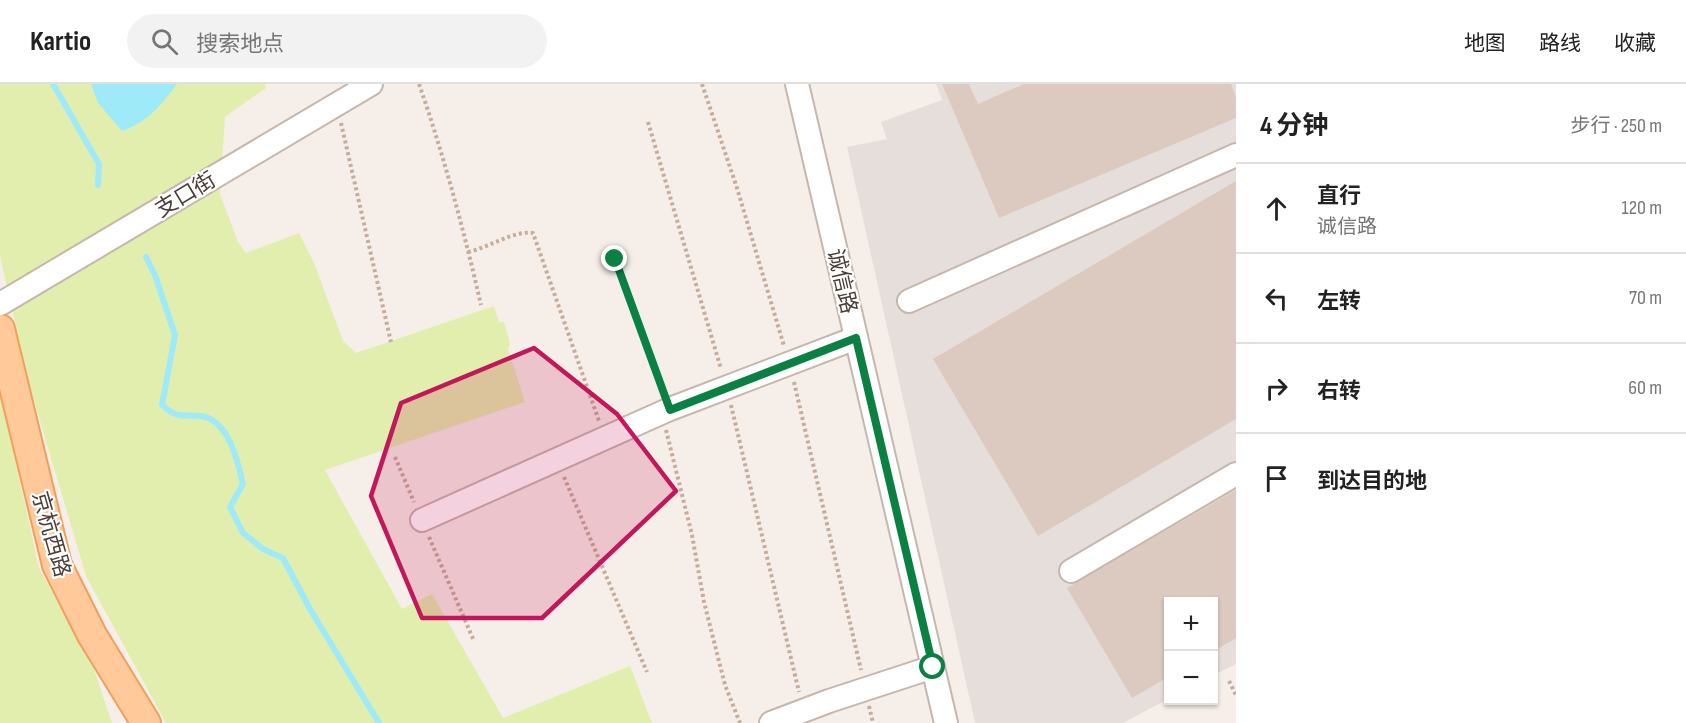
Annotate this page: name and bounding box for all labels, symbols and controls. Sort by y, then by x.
search box [127,14,547,68]
text: Kartio [30,25,91,58]
icon: search [148,25,181,58]
text: 搜索地点 [196,31,284,58]
text: 地图 [1464,31,1506,56]
text: 路线 [1539,31,1581,56]
text: 收藏 [1614,31,1656,56]
text: 4 分钟 [1260,111,1328,142]
text: 步行 · 250 m [1570,114,1662,138]
street label: 支口街 [151,167,221,224]
text: 直行 [1317,183,1361,210]
icon: ahead [1260,192,1293,225]
text: 120 m [1622,196,1662,220]
text: 诚信路 [1317,215,1377,239]
route end [601,245,627,271]
street label: 诚信路 [821,246,862,317]
icon: left [1260,282,1293,315]
text: 70 m [1629,286,1662,310]
text: 左转 [1317,288,1361,315]
icon: right [1260,372,1293,405]
text: 60 m [1628,376,1662,400]
text: 右转 [1317,378,1361,405]
icon: arrive [1260,462,1293,495]
text: 到达目的地 [1317,468,1427,495]
street label: 京杭西路 [25,488,76,580]
map controls [1164,597,1218,705]
button: + [1164,597,1218,651]
button: − [1164,651,1218,705]
route start [919,653,945,679]

